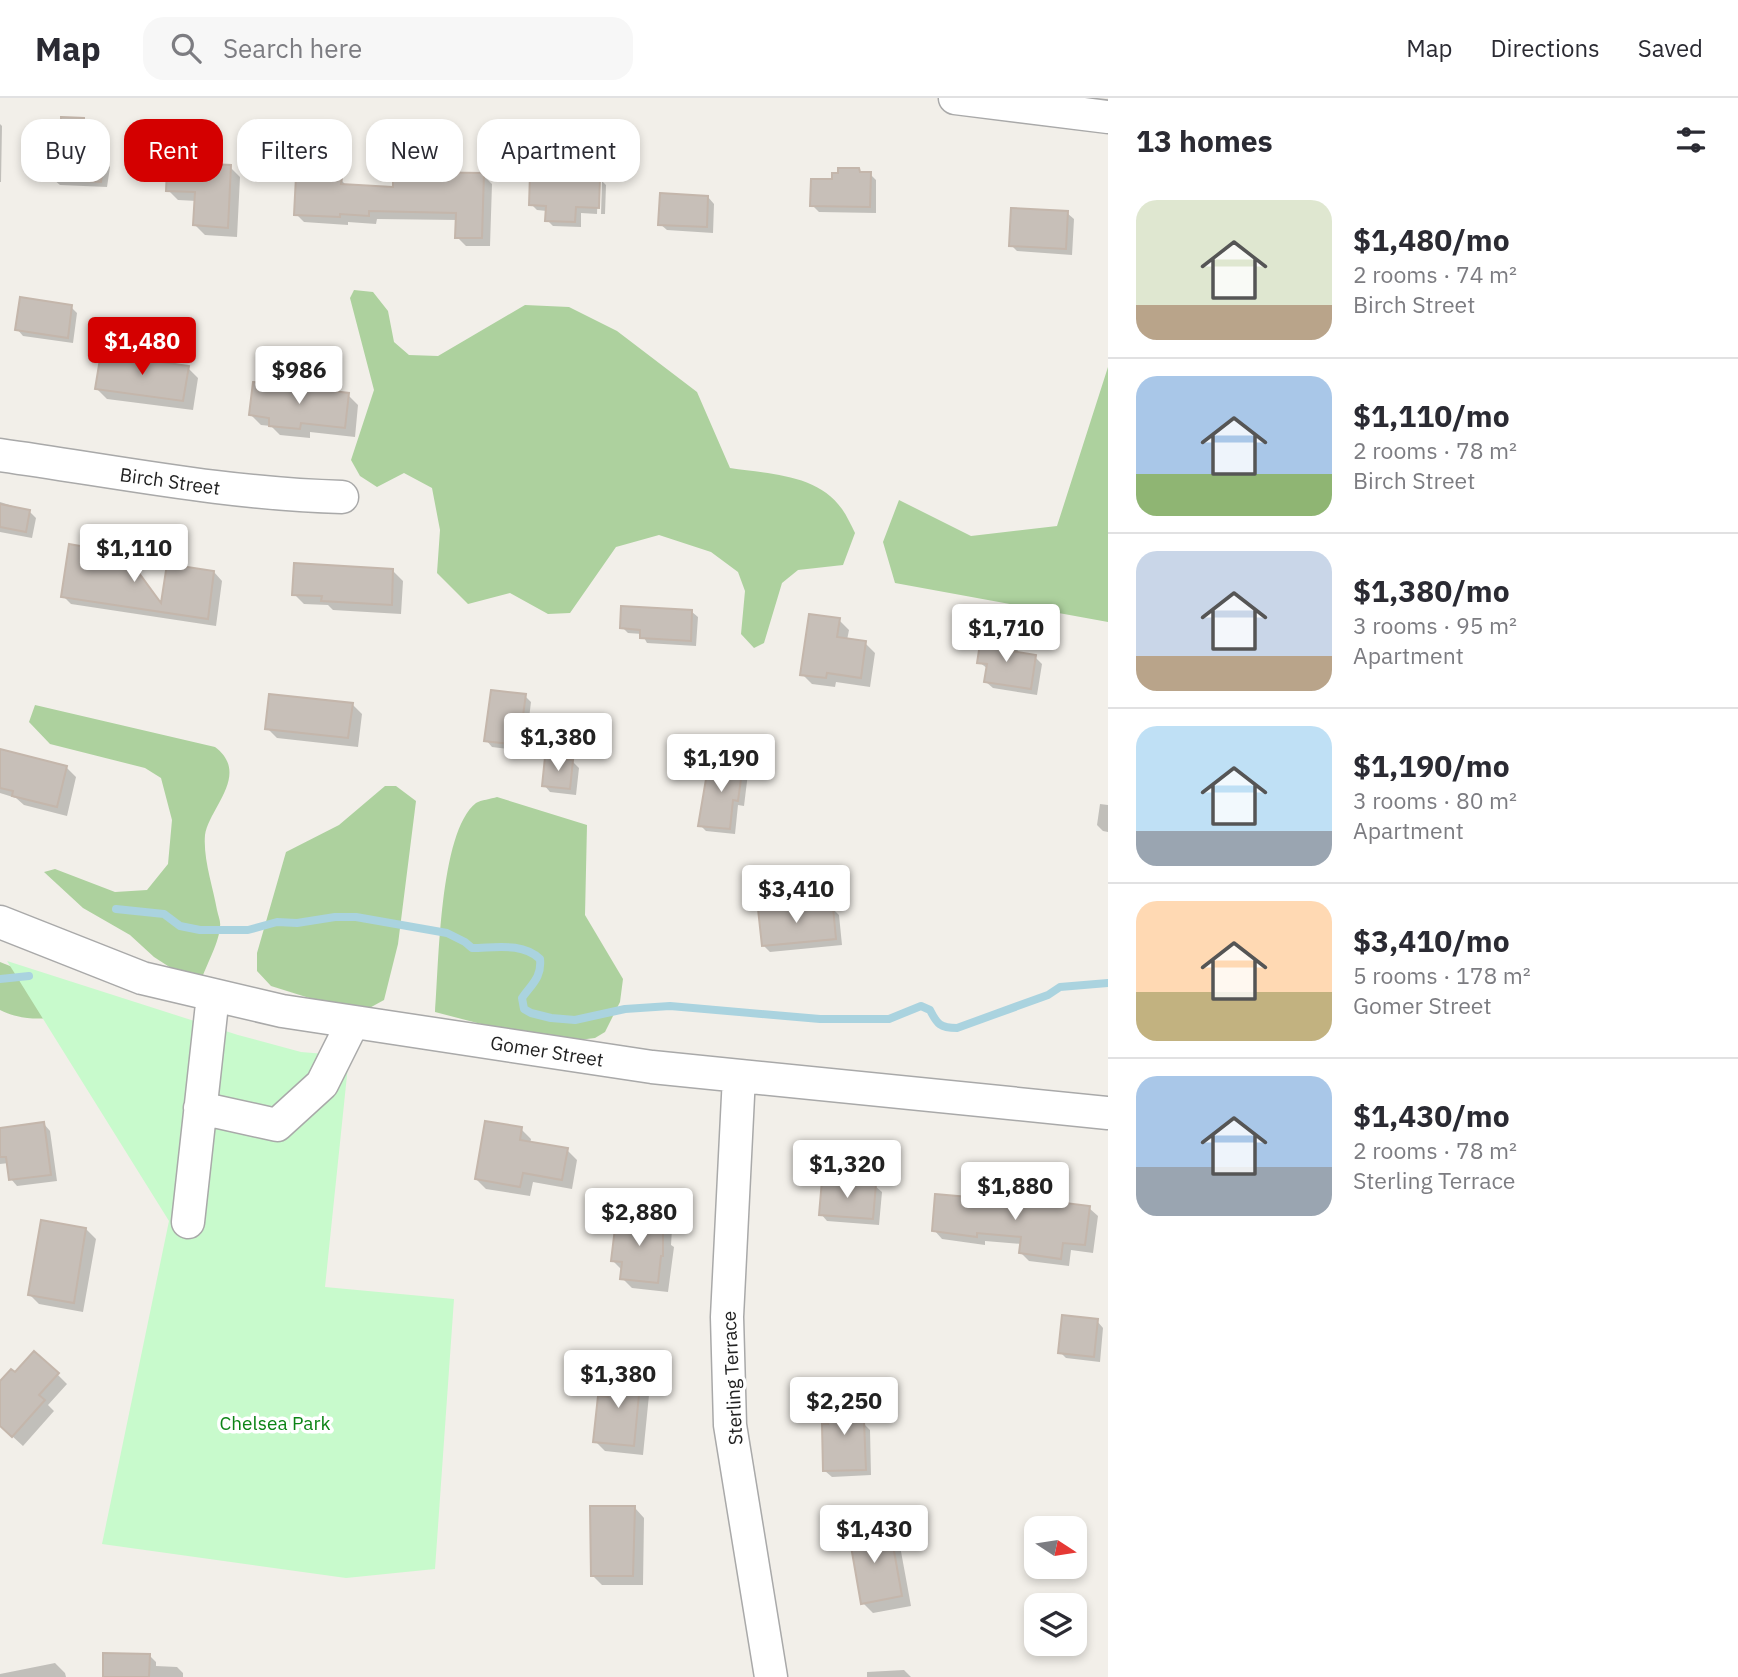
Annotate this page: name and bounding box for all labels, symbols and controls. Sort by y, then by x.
search box [143,17,633,80]
text: Map [35,27,101,70]
icon: search [167,29,205,67]
text: Search here [223,31,362,65]
text: Map [1406,32,1452,64]
text: Directions [1490,32,1600,64]
text: Saved [1638,32,1703,64]
chip: Buy [21,119,110,182]
chip: Rent [124,119,223,182]
chip: Filters [237,119,352,182]
chip: New [366,119,463,182]
chip: Apartment [477,119,640,182]
text: 13 homes [1136,121,1273,160]
icon: filters [1672,121,1710,159]
text: $1,480/mo [1353,220,1510,259]
icon: home [1192,228,1276,312]
text: 2 rooms · 74 m² [1353,259,1517,289]
text: Birch Street [1353,289,1475,319]
pin: $1,480 [85,317,199,377]
text: $1,480 [104,325,180,355]
pin: $986 [258,346,340,406]
text: $986 [271,354,327,384]
text: $1,110/mo [1353,396,1510,435]
icon: home [1192,404,1276,488]
text: 2 rooms · 78 m² [1353,435,1517,465]
street label: Birch Street [118,462,222,500]
text: Birch Street [1353,465,1475,495]
pin: $1,110 [77,524,191,584]
text: $1,110 [96,532,172,562]
text: $1,380/mo [1353,571,1510,610]
icon: home [1192,579,1276,663]
pin: $1,710 [949,604,1063,664]
text: 3 rooms · 95 m² [1353,610,1517,640]
text: $1,710 [968,612,1044,642]
text: Apartment [1353,640,1464,670]
pin: $1,380 [501,714,615,773]
text: $1,380 [520,721,596,751]
pin: $1,190 [664,734,778,794]
text: $1,190 [683,742,759,772]
text: $1,190/mo [1353,746,1510,785]
icon: home [1192,754,1276,838]
text: 3 rooms · 80 m² [1353,785,1517,815]
text: Apartment [1353,815,1464,845]
pin: $3,410 [739,866,853,925]
text: $3,410 [758,873,834,903]
text: $3,410/mo [1353,921,1510,960]
icon: home [1192,929,1276,1013]
text: 5 rooms · 178 m² [1353,960,1531,990]
text: Gomer Street [1353,990,1492,1020]
street label: Gomer Street [489,1030,605,1072]
text: $1,430/mo [1353,1096,1510,1135]
icon: home [1192,1104,1276,1188]
text: 2 rooms · 78 m² [1353,1135,1517,1165]
pin: $1,320 [790,1140,904,1200]
text: $1,320 [809,1148,885,1178]
pin: $1,880 [958,1162,1072,1222]
text: Sterling Terrace [1353,1165,1515,1195]
text: $1,880 [977,1170,1053,1200]
pin: $2,880 [582,1188,696,1248]
text: $2,880 [601,1196,677,1226]
street label: Sterling Terrace [717,1310,747,1446]
pin: $1,380 [561,1350,675,1410]
text: $1,380 [580,1358,656,1388]
pin: $2,250 [787,1378,901,1437]
text: $2,250 [806,1385,882,1415]
park label: Chelsea Park [220,1411,330,1435]
pin: $1,430 [817,1506,931,1565]
text: $1,430 [836,1513,912,1543]
north arrow [1024,1516,1087,1578]
map controls [1024,1516,1087,1656]
button: layers [1024,1593,1087,1656]

